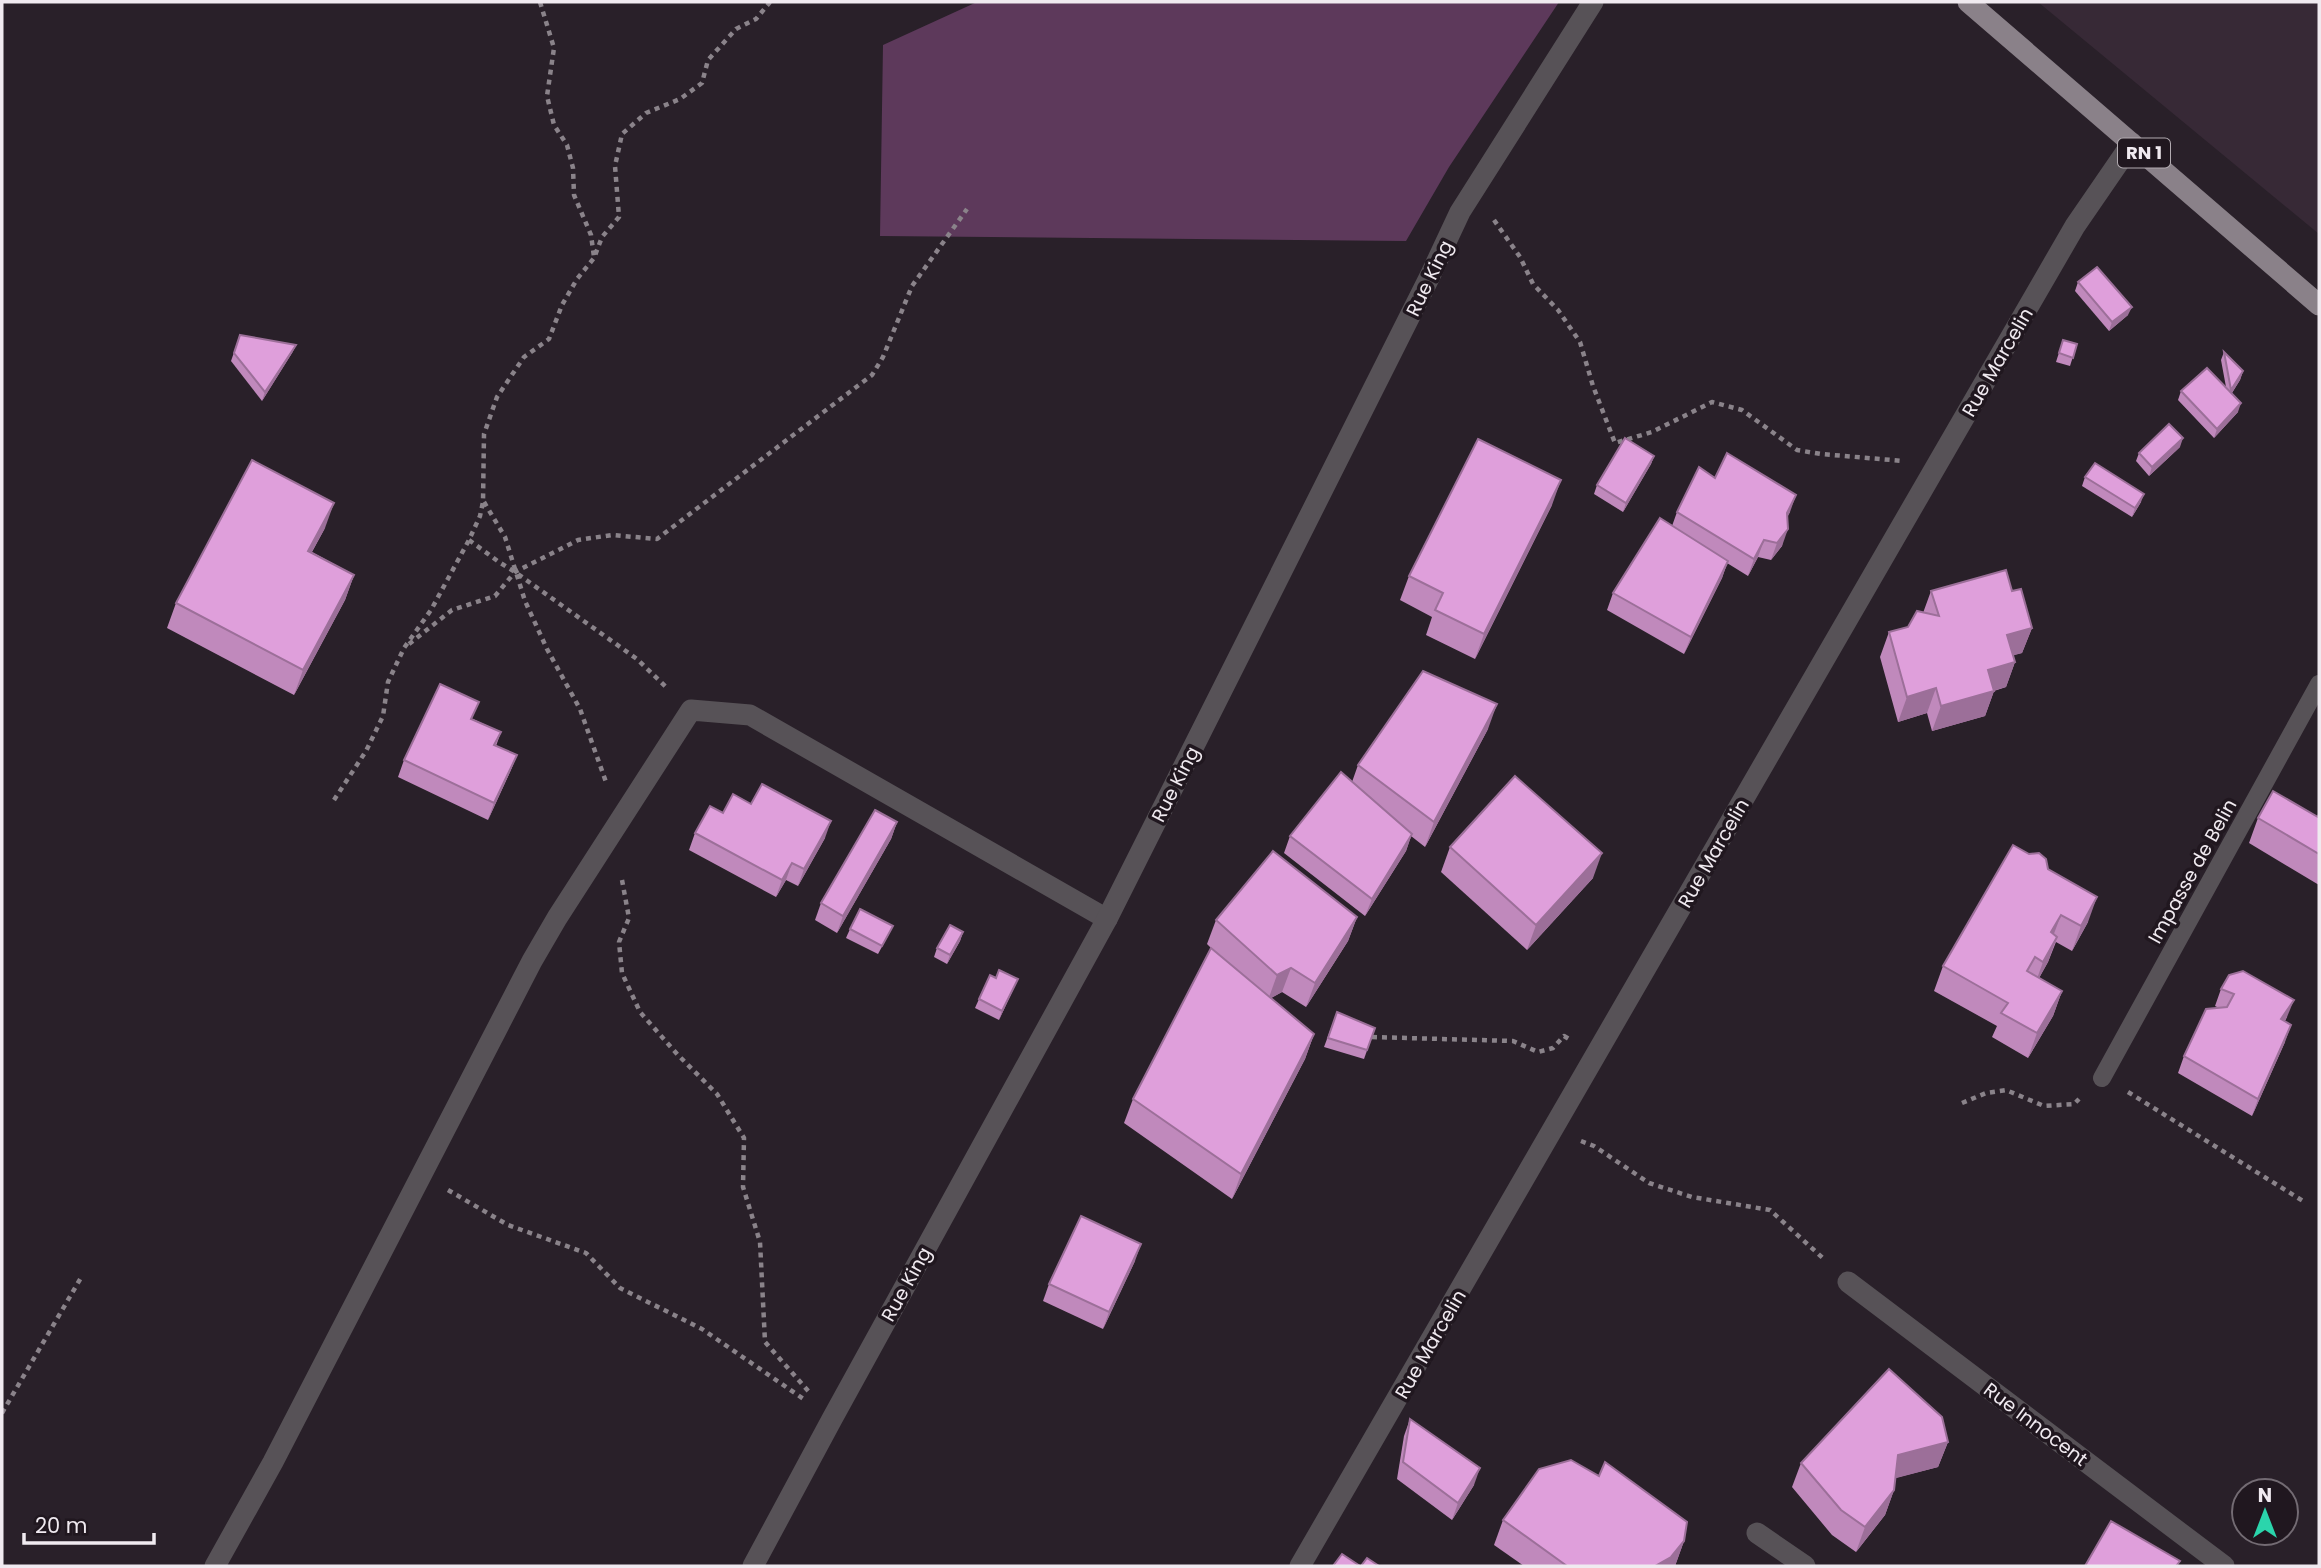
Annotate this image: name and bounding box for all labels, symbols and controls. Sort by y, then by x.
road number: RN 1 [2118,138,2170,168]
street label: Rue King [1399,236,1459,321]
street label: Rue Marcelin [1955,303,2040,422]
street label: Rue King [1145,742,1206,827]
street label: Rue Marcelin [1671,794,1756,913]
street label: Impasse de Belin [2142,794,2243,948]
street label: Rue King [875,1242,938,1326]
street label: Rue Marcelin [1388,1285,1473,1404]
street label: Rue Innocent [1978,1376,2093,1473]
north arrow [2230,1477,2300,1547]
text: N [2258,1482,2272,1509]
scale bar [24,1502,154,1546]
text: 20 m [35,1511,88,1540]

